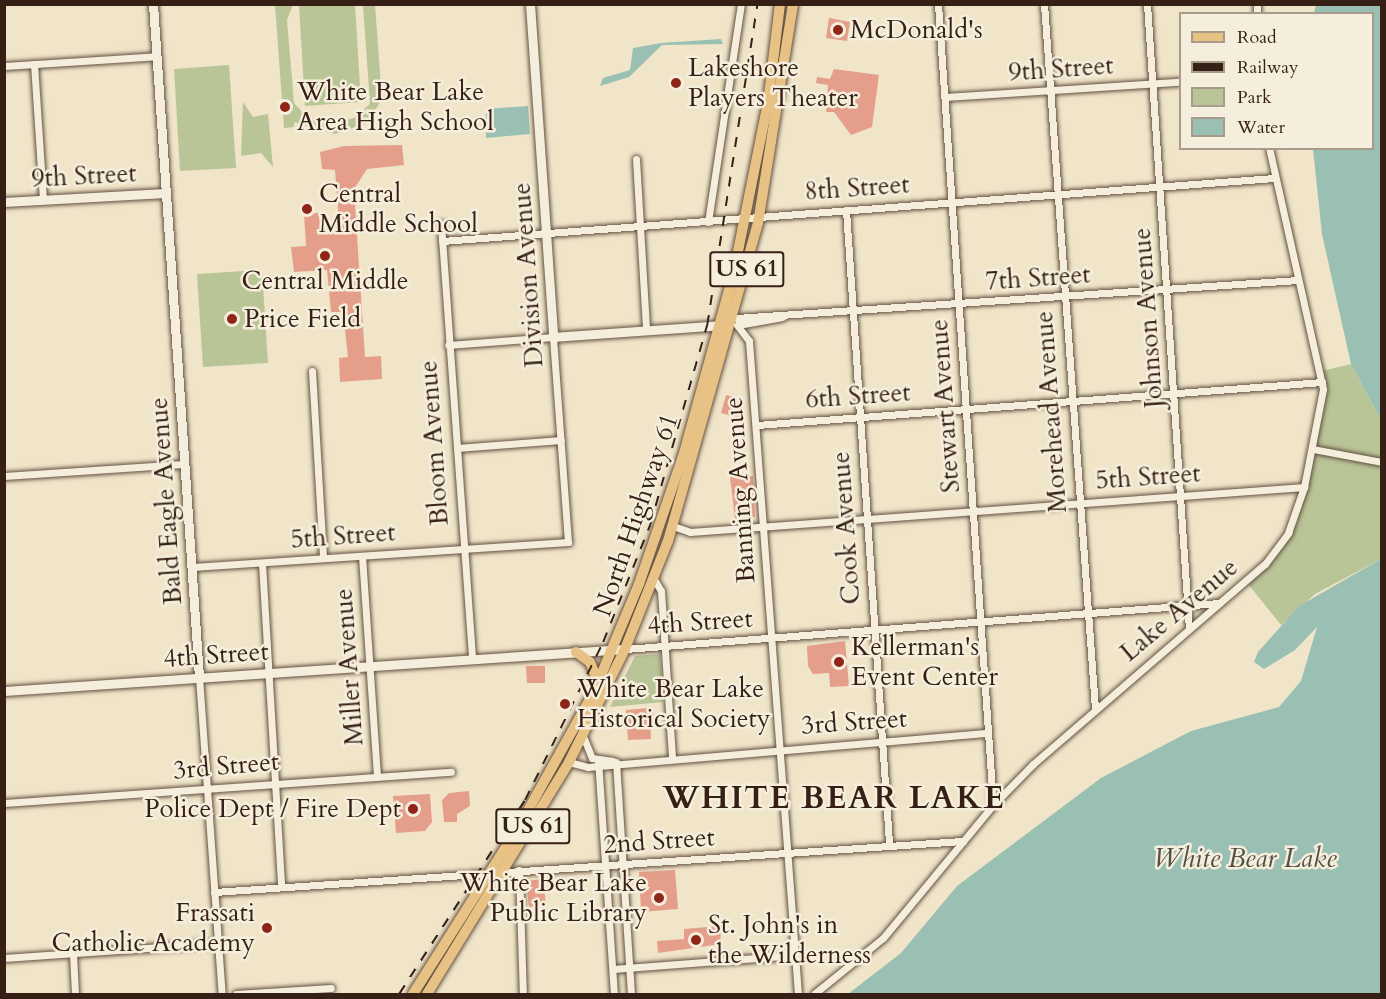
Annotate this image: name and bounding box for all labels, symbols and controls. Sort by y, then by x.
legend [1179,12,1374,150]
place label: McDonald's [850,14,983,46]
marker: McDonald's [831,23,845,37]
text: Road [1237,25,1277,50]
street label: 9th Street [1007,50,1115,88]
place label: Lakeshore Players Theater [688,52,858,113]
text: Railway [1237,55,1299,80]
place label: White Bear Lake Area High School [297,76,494,138]
marker: Lakeshore Players Theater [669,76,683,90]
text: Park [1237,85,1272,110]
marker: White Bear Lake Area High School [278,100,292,114]
text: Water [1237,115,1285,140]
street label: 9th Street [31,158,137,194]
street label: 8th Street [803,169,911,207]
place label: Central Middle School [319,178,478,240]
street label: Division Avenue [506,182,550,368]
marker: Central Middle School [300,202,314,216]
street label: Johnson Avenue [1126,227,1170,409]
road number: US 61 [708,248,786,290]
marker: Central Middle [318,249,332,263]
street label: 7th Street [984,259,1092,297]
place label: Central Middle [242,265,408,297]
place label: Price Field [244,303,361,335]
street label: Morehead Avenue [1028,310,1074,514]
marker: Price Field [225,312,239,326]
street label: Stewart Avenue [923,318,967,494]
street label: Bloom Avenue [413,359,455,527]
street label: 6th Street [804,377,912,415]
street label: Bald Eagle Avenue [143,396,189,606]
street label: Banning Avenue [718,396,762,584]
street label: North Highway 61 [587,409,685,621]
street label: Cook Avenue [825,451,867,605]
street label: 5th Street [1094,458,1202,496]
street label: 5th Street [289,517,397,555]
street label: Lake Avenue [1114,552,1244,668]
street label: Miller Avenue [328,587,370,747]
street label: 4th Street [646,603,754,641]
place label: Kellerman's Event Center [851,631,998,692]
street label: 4th Street [162,636,270,674]
marker: Kellerman's Event Center [832,655,846,669]
place label: White Bear Lake Historical Society [577,673,771,734]
marker: White Bear Lake Historical Society [558,697,572,711]
street label: 3rd Street [800,703,908,741]
street label: 3rd Street [172,746,280,786]
district label: WHITE BEAR LAKE [663,779,1005,817]
place label: Police Dept / Fire Dept [144,793,401,825]
marker: Police Dept / Fire Dept [406,802,420,816]
road number: US 61 [494,805,572,847]
street label: 2nd Street [602,822,716,860]
water label: White Bear Lake [1153,843,1337,875]
place label: White Bear Lake Public Library [460,867,647,928]
marker: White Bear Lake Public Library [652,891,666,905]
place label: Frassati Catholic Academy [52,897,255,958]
place label: St. John's in the Wilderness [708,909,871,970]
marker: Frassati Catholic Academy [260,921,274,935]
marker: St. John's in the Wilderness [689,933,703,947]

